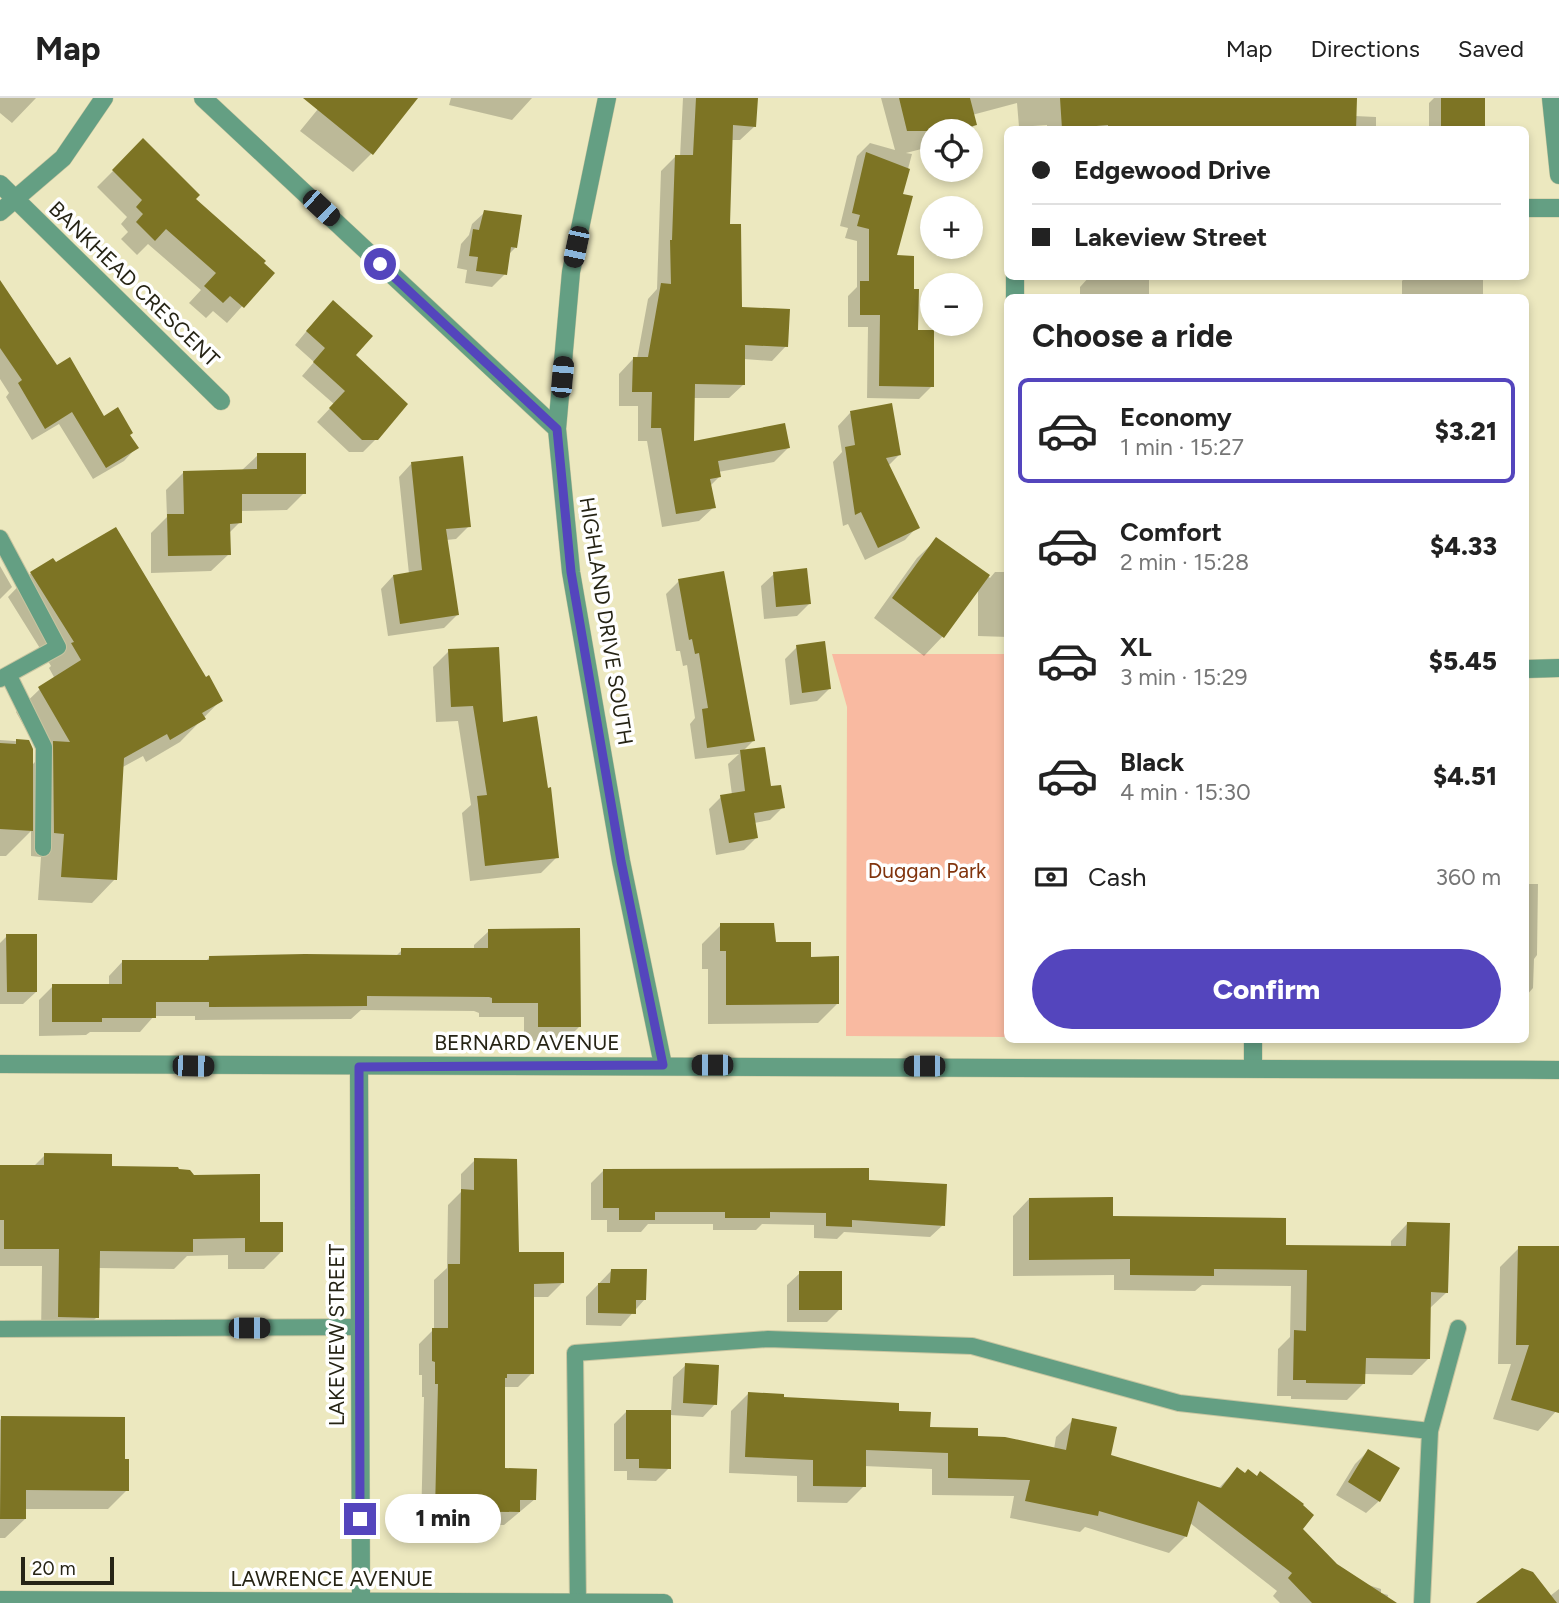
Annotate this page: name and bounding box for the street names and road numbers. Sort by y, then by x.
street label: BANKHEAD CRESCENT [44,196,225,372]
street label: HIGHLAND DRIVE SOUTH [575,495,638,747]
street label: BERNARD AVENUE [434,1030,620,1055]
street label: LAKEVIEW STREET [324,1243,349,1426]
street label: LAWRENCE AVENUE [230,1566,434,1591]

